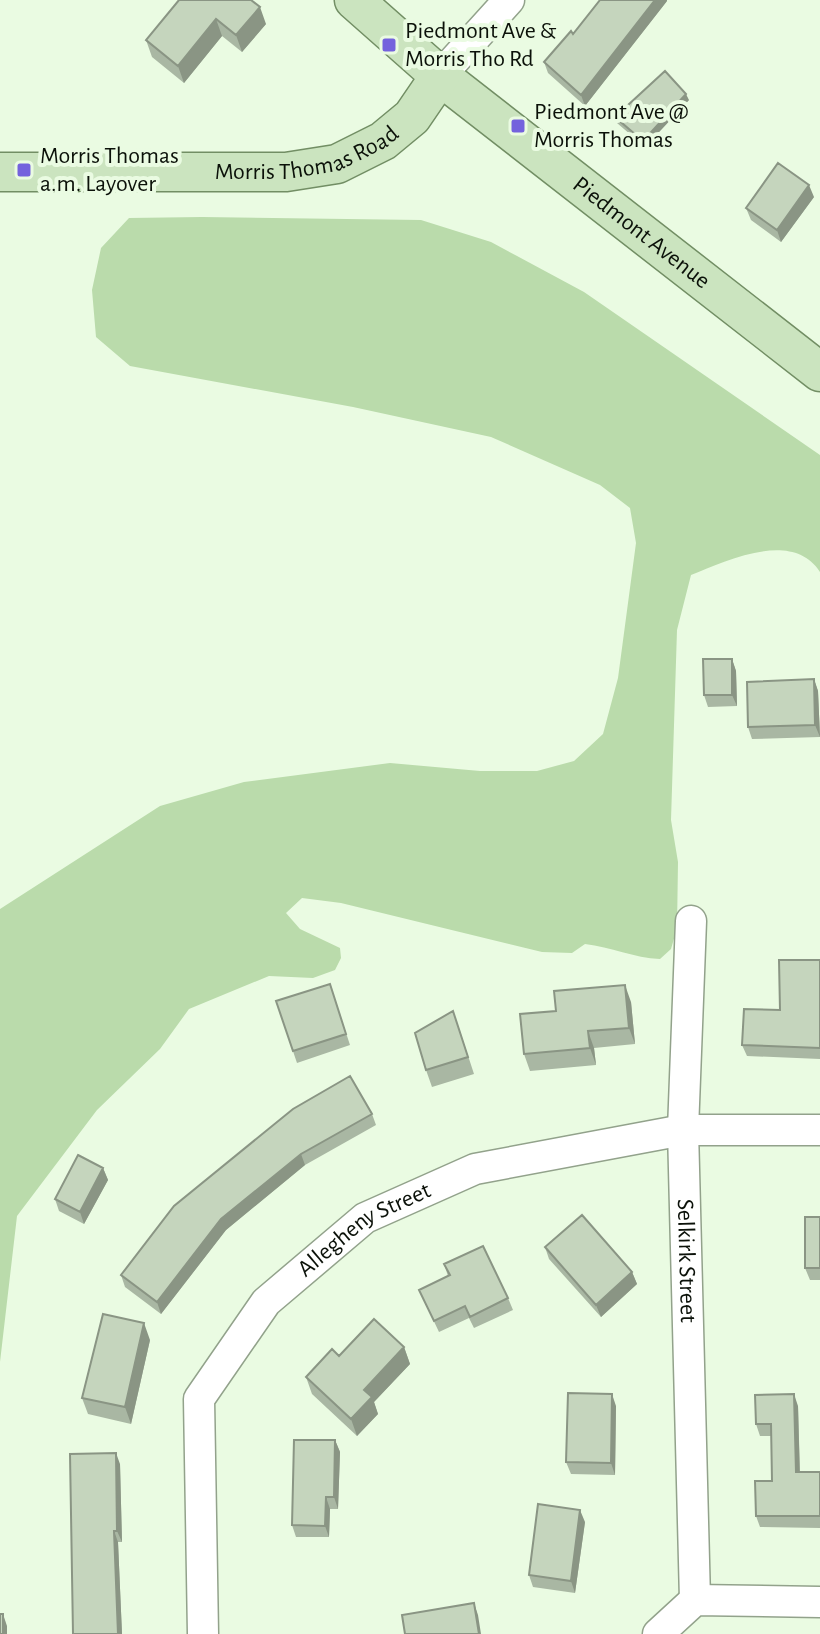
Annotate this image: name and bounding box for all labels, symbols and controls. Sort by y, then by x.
place label: Piedmont Ave & Morris Tho Rd [405,19,557,71]
marker: Piedmont Ave & Morris Tho Rd [380,36,398,54]
place label: Piedmont Ave @ Morris Thomas [534,100,689,152]
marker: Piedmont Ave @ Morris Thomas [509,117,527,135]
street label: Morris Thomas Road [215,121,403,184]
place label: Morris Thomas a.m. Layover [40,144,179,196]
marker: Morris Thomas a.m. Layover [15,161,33,179]
street label: Piedmont Avenue [568,172,714,293]
street label: Allegheny Street [293,1178,435,1282]
street label: Selkirk Street [673,1199,700,1323]

